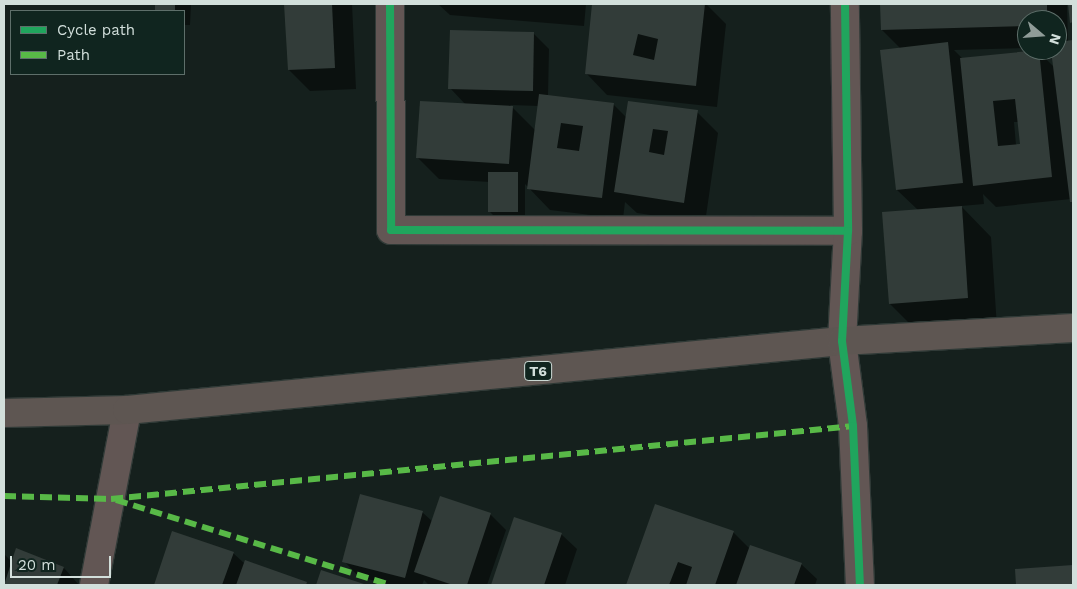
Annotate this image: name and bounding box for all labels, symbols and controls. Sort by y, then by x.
legend [10,10,185,75]
north arrow [1017,10,1067,60]
text: Cycle path [57,21,135,39]
text: N [1046,32,1065,47]
text: Path [57,46,90,64]
road number: T6 [523,360,553,382]
scale bar [12,546,114,578]
text: 20 m [18,556,56,574]

